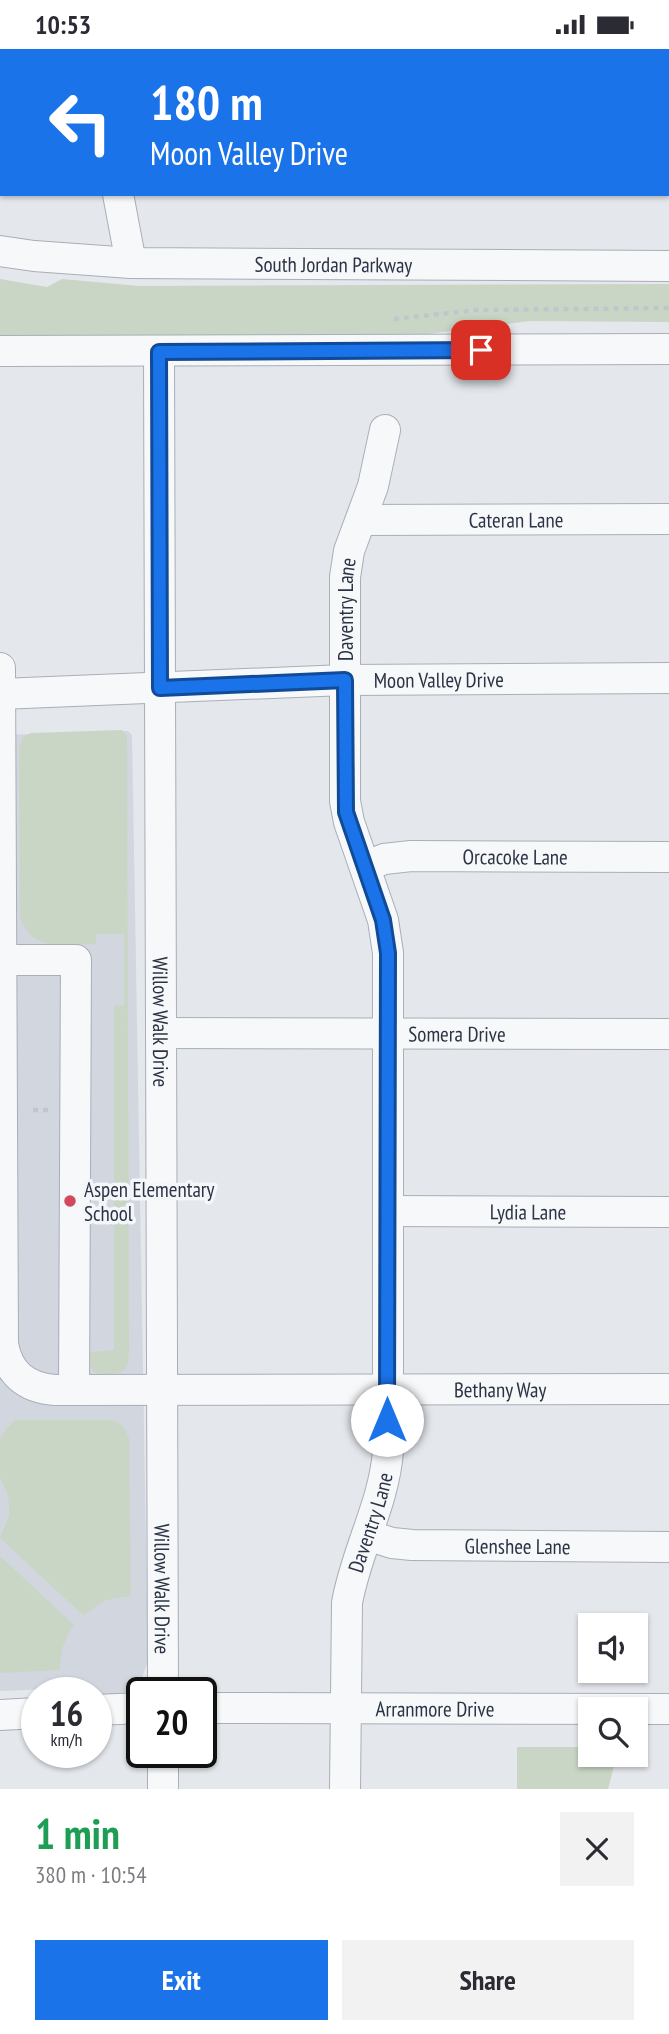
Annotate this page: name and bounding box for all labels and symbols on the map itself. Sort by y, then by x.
street label: South Jordan Parkway [254,250,412,278]
pin [451,320,511,380]
street label: Cateran Lane [469,506,563,533]
street label: Daventry Lane [332,556,361,661]
street label: Moon Valley Drive [374,666,504,693]
street label: Orcacoke Lane [463,843,568,870]
street label: Willow Walk Drive [147,957,175,1087]
street label: Somera Drive [408,1020,506,1047]
place label: Aspen Elementary School [84,1176,215,1227]
marker: Aspen Elementary School [62,1193,78,1209]
street label: Lydia Lane [490,1198,566,1225]
street label: Bethany Way [454,1376,546,1403]
position arrow [350,1383,424,1457]
street label: Daventry Lane [342,1470,398,1576]
street label: Willow Walk Drive [149,1524,176,1654]
street label: Glenshee Lane [465,1532,571,1560]
speed limit sign: 20 [126,1677,217,1768]
street label: Arranmore Drive [375,1695,495,1722]

